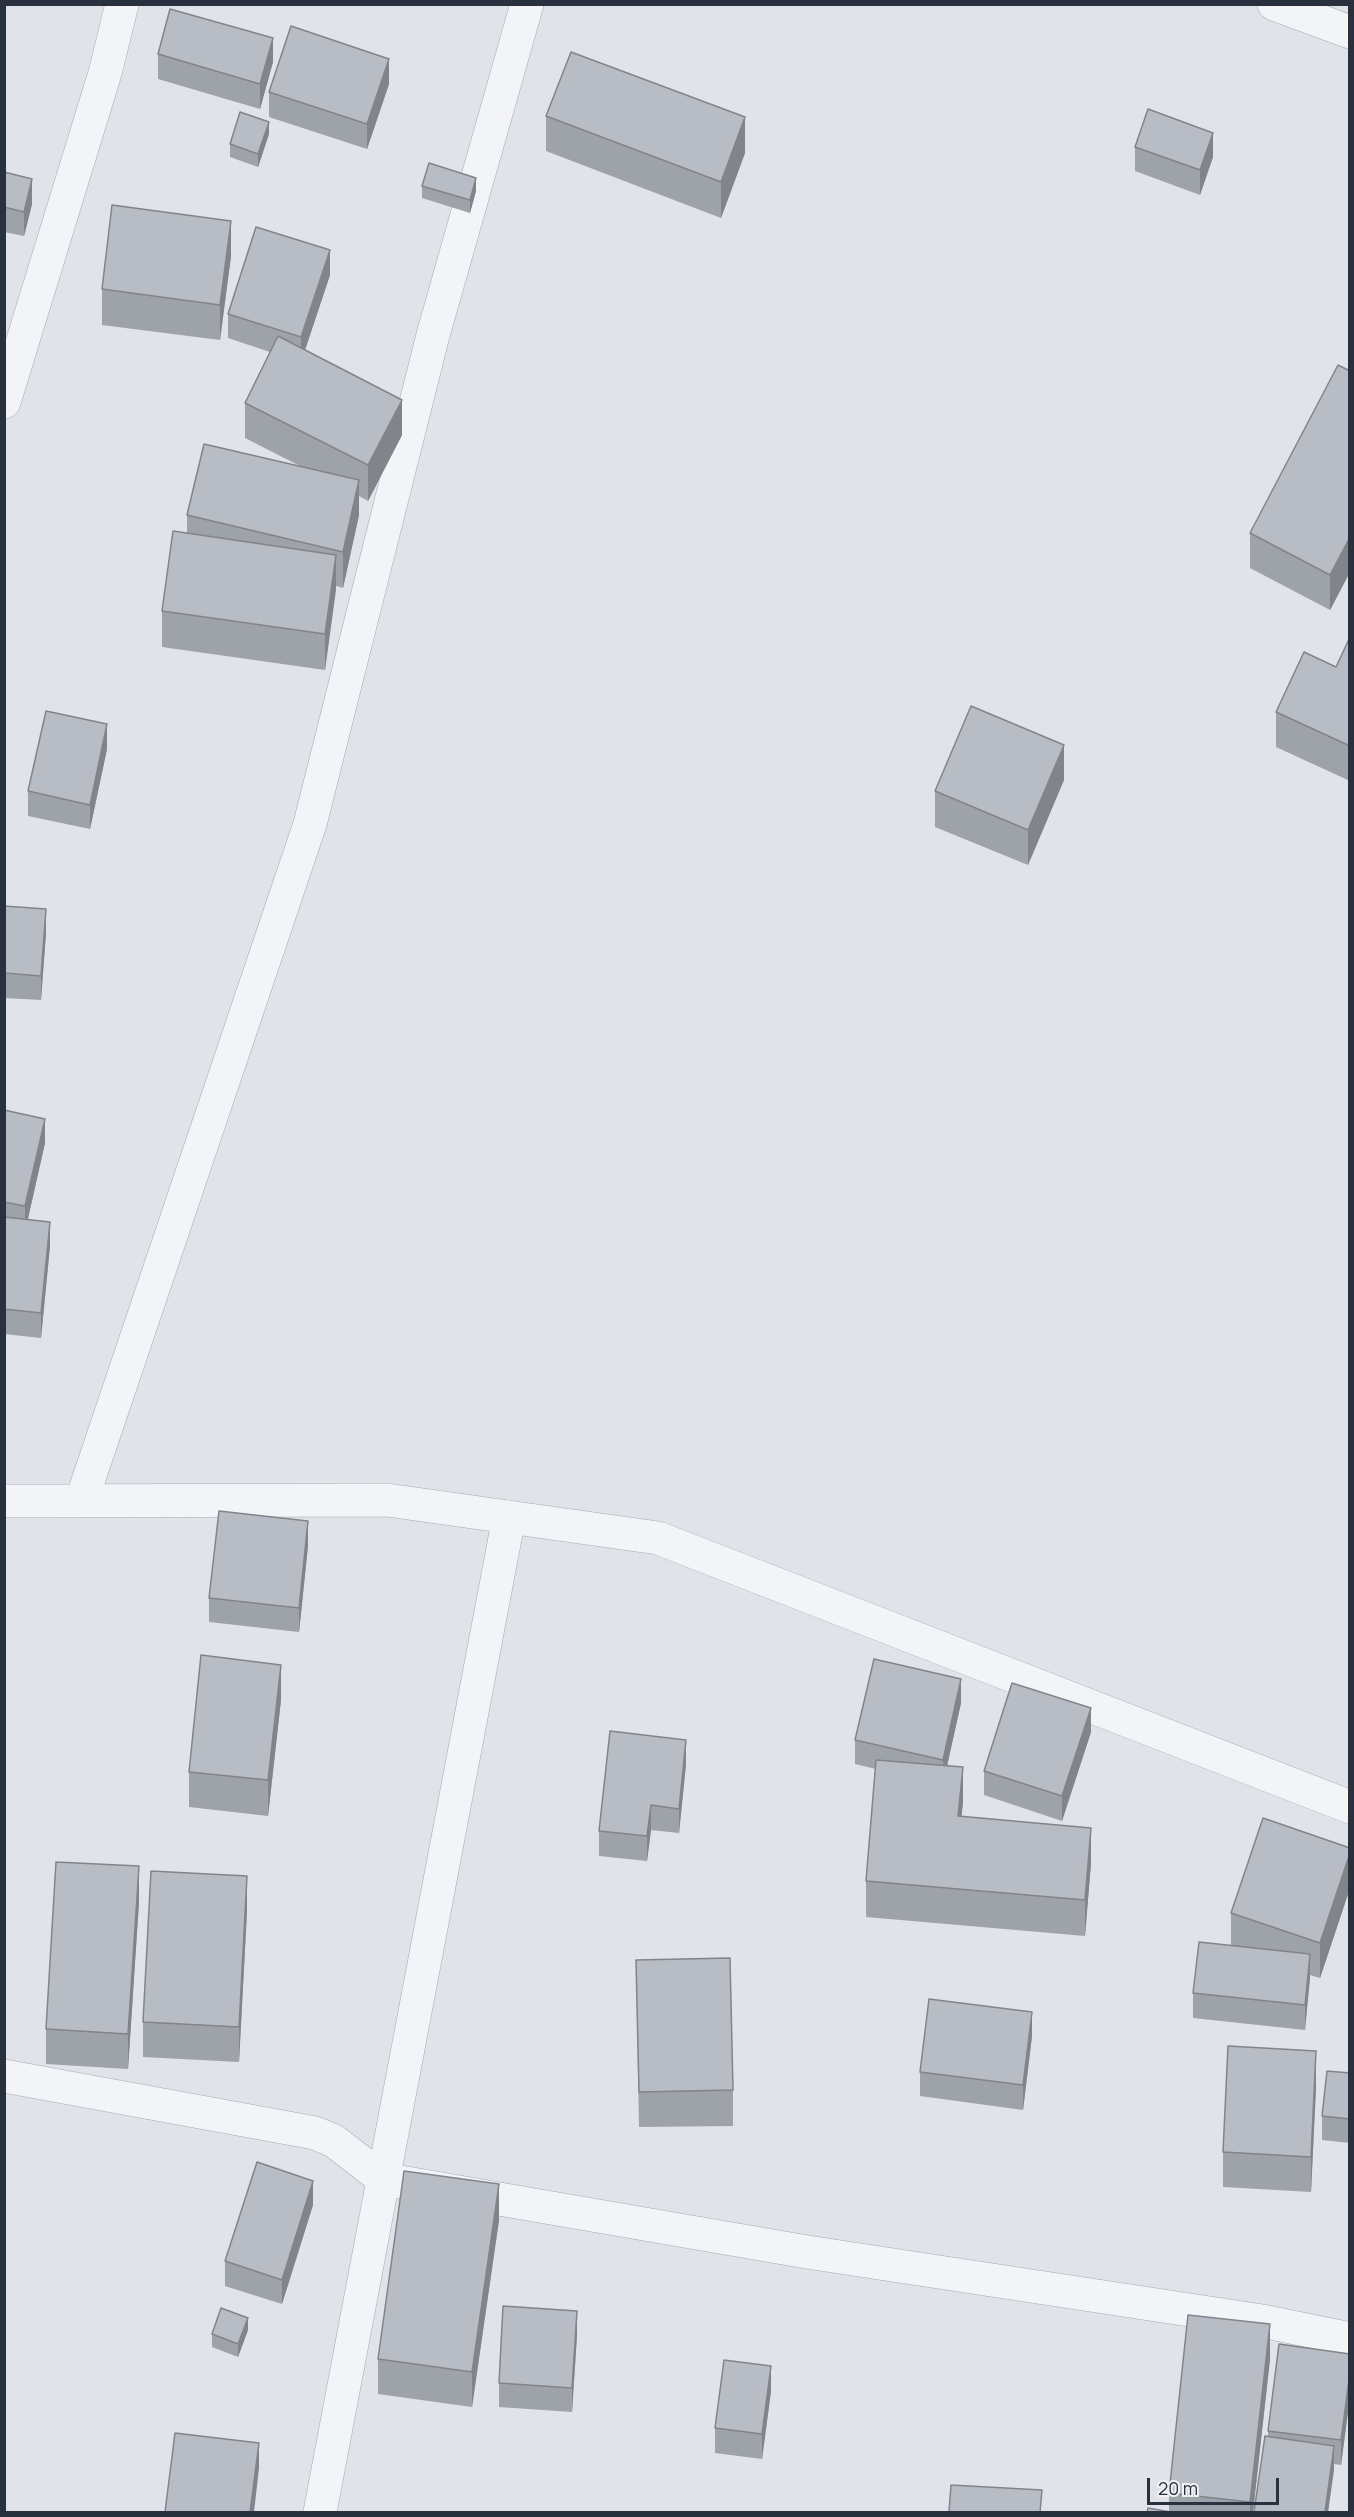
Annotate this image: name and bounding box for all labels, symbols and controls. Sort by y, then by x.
scale bar [1150,2466,1282,2504]
text: 20 m [1158,2476,1198,2500]

